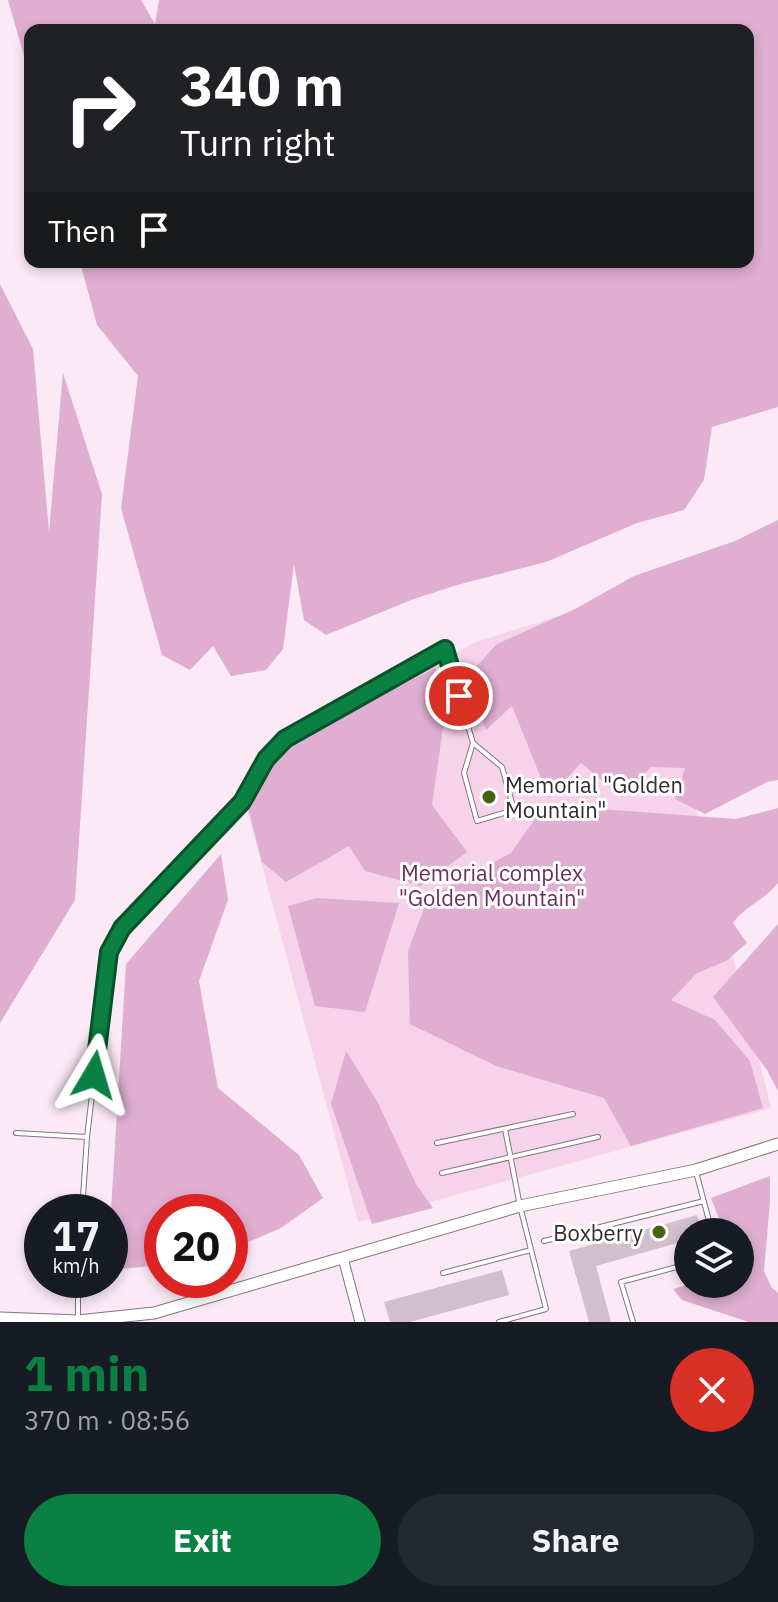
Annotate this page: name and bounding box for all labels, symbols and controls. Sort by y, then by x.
text: 340 m [180,49,344,121]
icon: right [48,56,152,160]
text: Turn right [180,119,336,166]
icon: arrive [132,208,176,252]
text: Then [48,211,116,250]
pin [425,662,493,730]
icon: arrive [437,674,481,718]
place label: Memorial "Golden Mountain" [505,770,683,824]
marker: Memorial "Golden Mountain" [480,788,498,806]
park label: Memorial complex "Golden Mountain" [399,858,585,912]
position arrow [52,1033,136,1117]
speed limit sign: 20 [144,1194,248,1298]
text: 17 [52,1210,100,1262]
place label: Boxberry [553,1218,643,1247]
map controls [674,1218,754,1298]
button: layers [674,1218,754,1298]
marker: Boxberry [650,1223,668,1241]
text: km/h [52,1252,100,1279]
text: 1 min [24,1342,149,1404]
button: close [670,1348,754,1432]
text: 370 m · 08:56 [24,1403,190,1437]
button: Exit [24,1494,381,1586]
button: Share [397,1494,754,1586]

